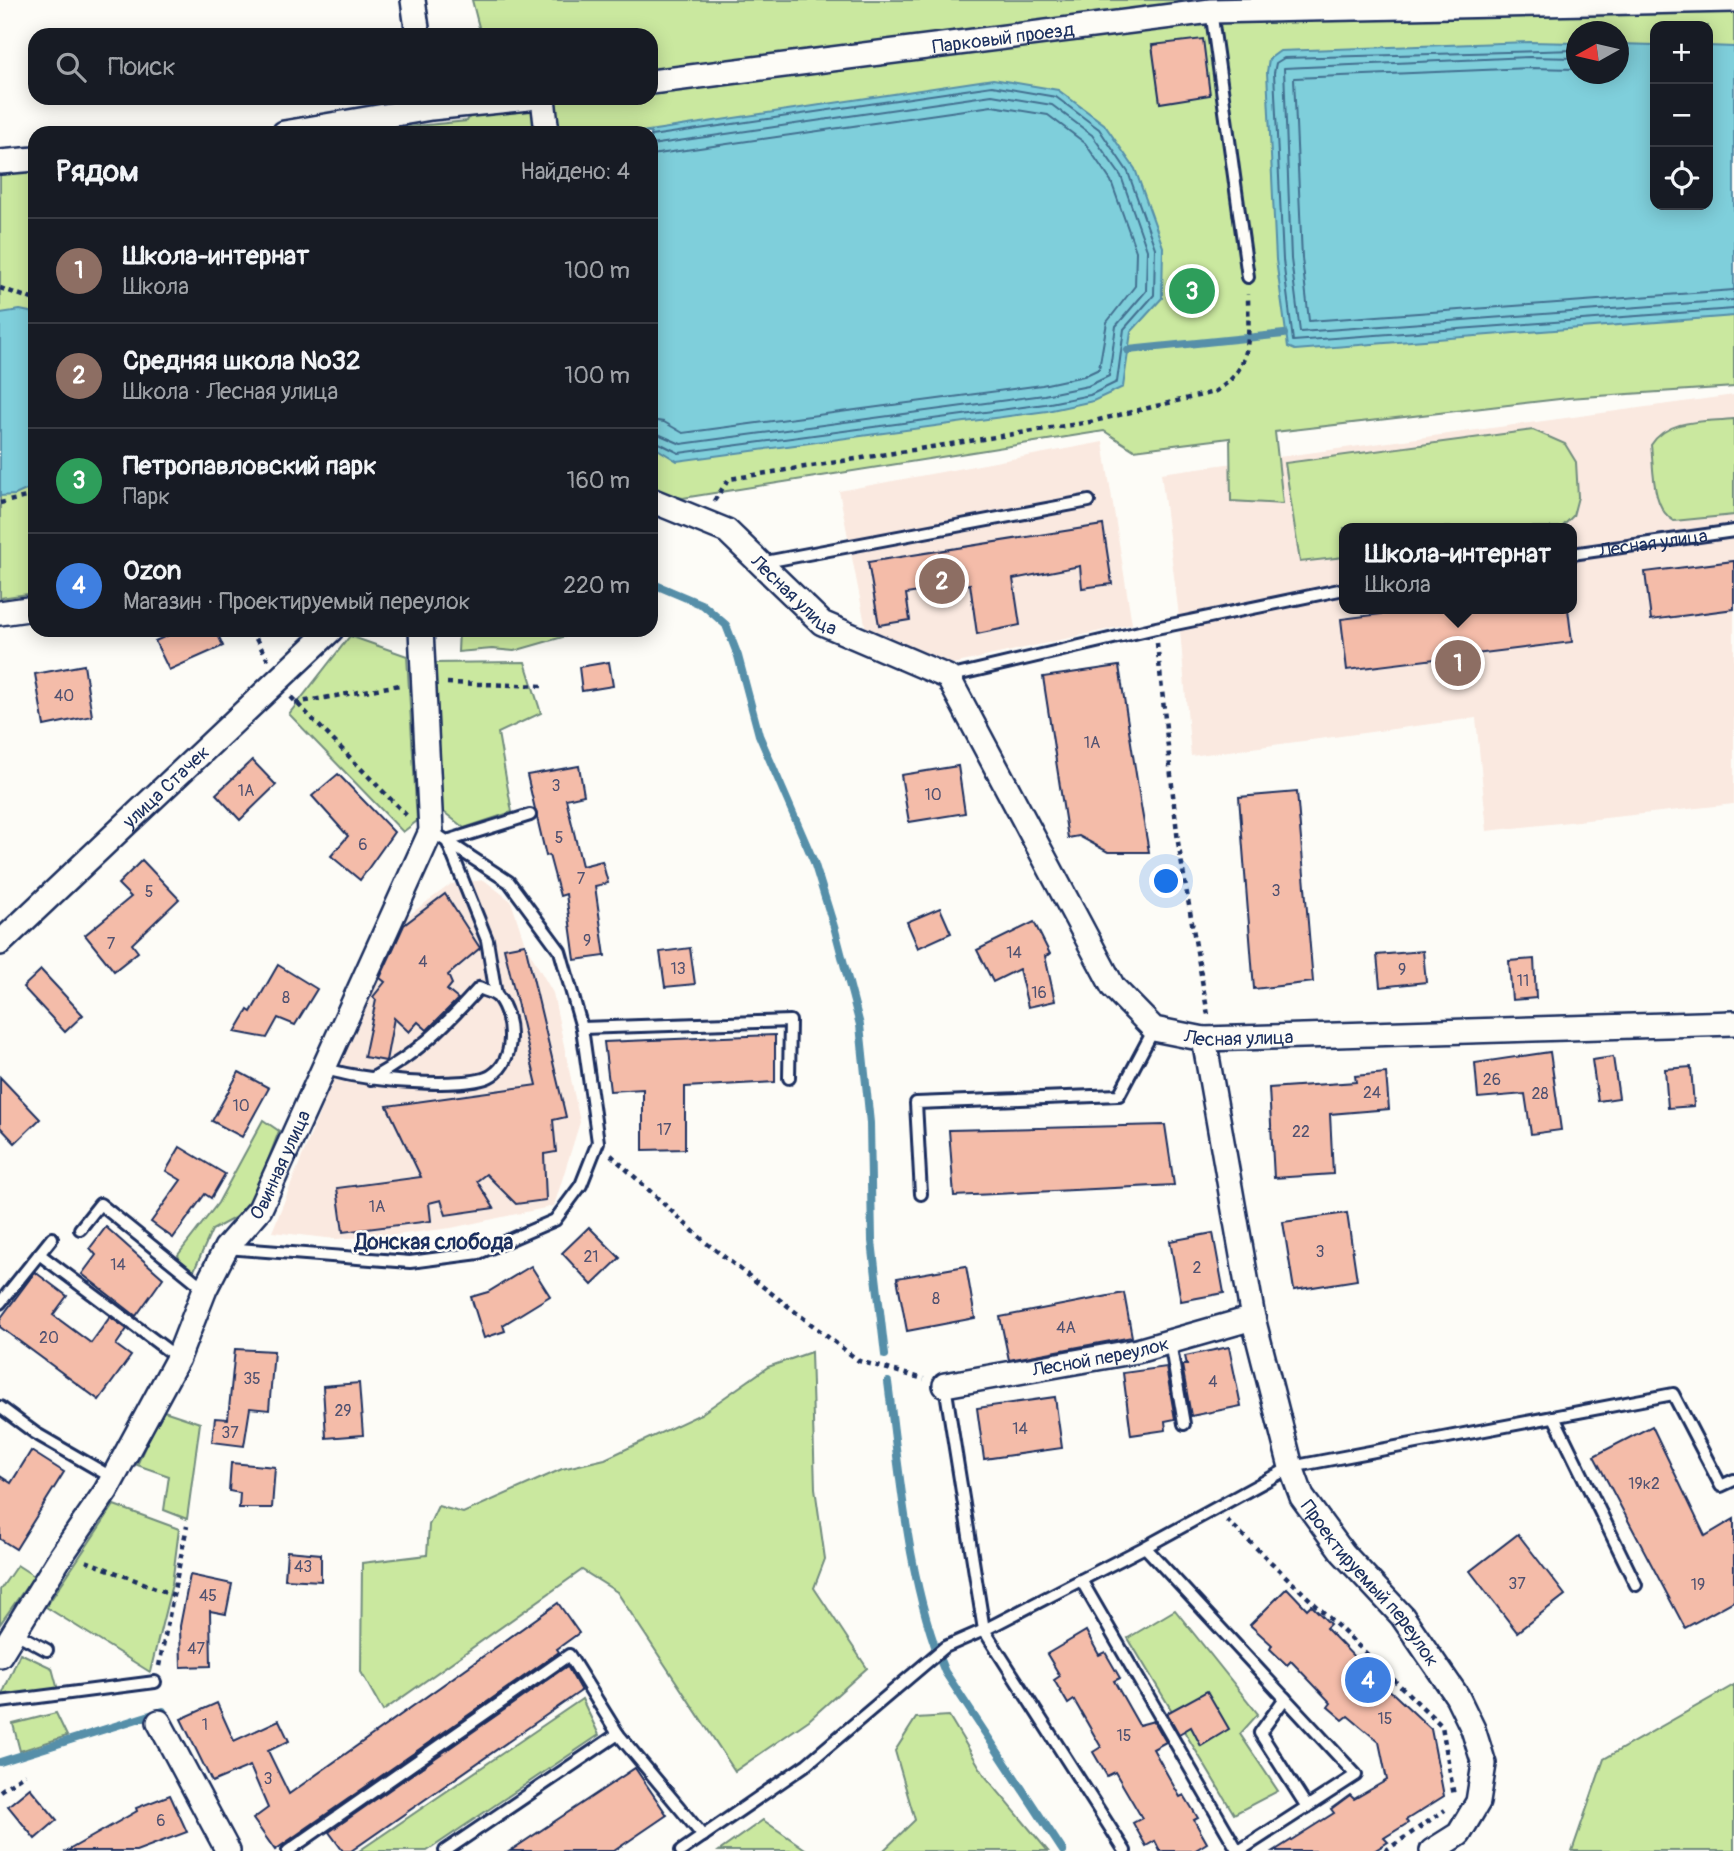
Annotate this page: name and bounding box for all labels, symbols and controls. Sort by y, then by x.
street label: Парковый проезд [931,17,1076,59]
north arrow [1566,21,1629,84]
map controls [1650,21,1713,210]
button: + [1650,21,1713,84]
search box [28,28,658,105]
icon: search [52,48,90,86]
text: Поиск [108,51,176,83]
button: − [1650,84,1713,147]
button: locate [1650,147,1713,210]
text: Рядом [56,153,139,190]
text: Найдено: 4 [520,157,630,186]
text: Школа-интернат [123,240,309,272]
text: 1 [75,256,84,285]
text: 100 m [564,256,630,285]
pin: 3 [1169,265,1215,317]
text: Школа [123,272,189,301]
text: Средняя школа №32 [123,345,361,377]
text: 2 [73,361,85,390]
text: 100 m [564,361,630,390]
text: Школа · Лесная улица [123,377,338,406]
text: Петропавловский парк [123,450,377,482]
text: 3 [73,466,85,495]
text: 160 m [566,466,630,495]
text: Парк [123,482,170,511]
popup [1339,523,1577,614]
street label: Лесная улица [1597,524,1709,563]
text: Школа-интернат [1365,538,1551,570]
street label: Лесная улица [745,549,841,641]
text: Ozon [123,555,181,587]
pin: 2 [919,555,965,607]
text: Школа [1365,570,1431,599]
text: 4 [72,571,86,600]
text: 220 m [563,571,630,600]
text: Магазин · Проектируемый переулок [123,587,470,616]
pin: 1 [1435,637,1481,689]
house number: 40 [54,686,74,706]
house number: 1А [1084,733,1100,753]
street label: улица Стачек [117,740,215,834]
house number: 3 [552,776,561,796]
house number: 1А [238,781,254,801]
house number: 10 [924,785,942,805]
house number: 5 [555,828,563,848]
house number: 6 [358,835,368,855]
your location [1149,864,1183,898]
house number: 7 [577,869,586,889]
house number: 3 [1272,881,1281,901]
house number: 5 [145,882,153,902]
house number: 9 [583,931,591,951]
house number: 7 [107,934,116,954]
house number: 14 [1006,943,1022,963]
house number: 4 [418,952,428,972]
house number: 13 [670,959,686,979]
house number: 9 [1398,960,1406,980]
house number: 11 [1517,971,1529,991]
house number: 16 [1031,983,1047,1003]
house number: 8 [282,988,290,1008]
street label: Лесная улица [1181,1024,1294,1052]
house number: 26 [1483,1070,1501,1090]
house number: 24 [1363,1083,1381,1103]
house number: 28 [1531,1084,1549,1104]
house number: 10 [232,1096,250,1116]
street label: Овинная улица [245,1106,316,1225]
house number: 17 [657,1120,672,1140]
house number: 22 [1292,1122,1310,1142]
house number: 1А [369,1197,385,1217]
district label: Донская слобода [353,1229,514,1256]
house number: 3 [1316,1242,1325,1262]
house number: 21 [583,1247,599,1267]
house number: 14 [110,1255,126,1275]
house number: 2 [1193,1258,1202,1278]
house number: 8 [932,1289,940,1309]
house number: 4А [1056,1318,1076,1338]
house number: 20 [39,1328,59,1348]
street label: Лесной переулок [1029,1331,1172,1383]
house number: 35 [243,1369,261,1389]
house number: 4 [1208,1372,1218,1392]
house number: 29 [334,1401,352,1421]
house number: 14 [1012,1419,1028,1439]
house number: 37 [221,1423,239,1443]
house number: 19к2 [1628,1474,1660,1494]
street label: Проектируемый переулок [1295,1495,1444,1671]
house number: 43 [294,1557,312,1577]
house number: 37 [1508,1574,1526,1594]
house number: 19 [1691,1575,1705,1595]
house number: 45 [199,1586,217,1606]
house number: 47 [187,1639,205,1659]
pin: 4 [1345,1654,1391,1706]
house number: 15 [1378,1709,1392,1729]
house number: 1 [202,1715,208,1735]
house number: 15 [1117,1726,1131,1746]
house number: 3 [264,1769,273,1789]
house number: 6 [156,1811,166,1831]

